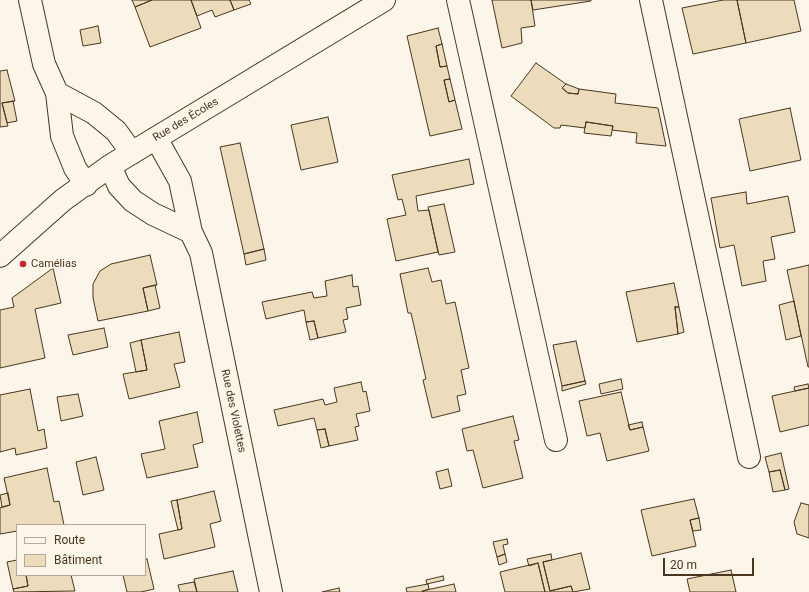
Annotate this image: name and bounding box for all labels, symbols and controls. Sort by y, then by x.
street label: Rue des Écoles [151,95,221,145]
place label: Camélias [31,257,77,271]
marker: Camélias [18,259,28,269]
street label: Rue des Violettes [218,368,248,454]
legend [16,524,146,576]
text: Route [54,533,85,547]
scale bar [665,550,756,576]
text: Bâtiment [54,553,102,567]
text: 20 m [670,558,697,572]

